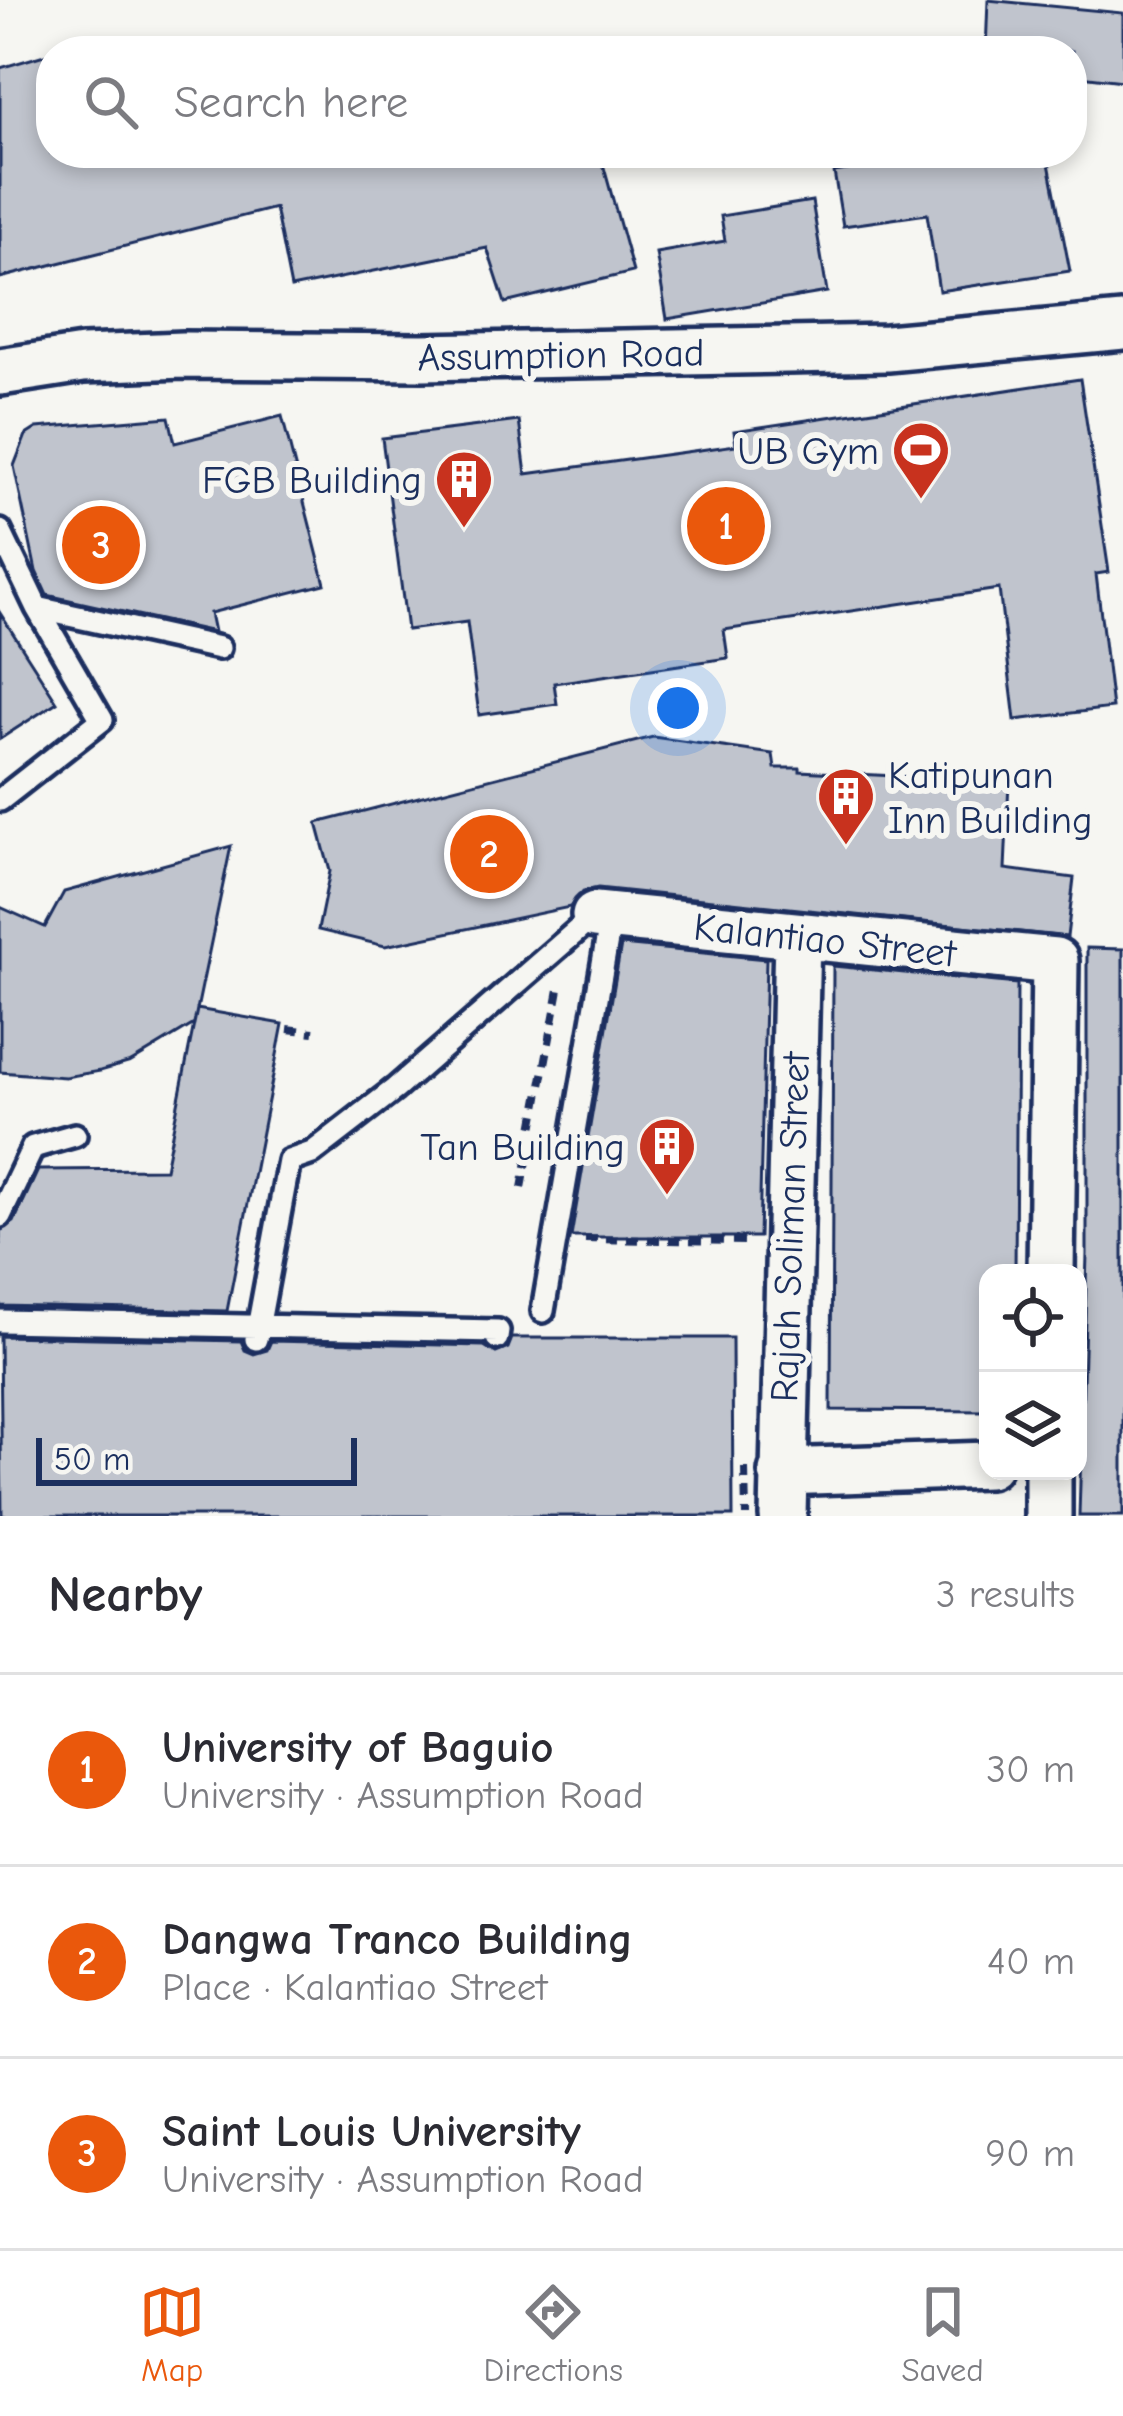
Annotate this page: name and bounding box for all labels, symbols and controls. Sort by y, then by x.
search box [36,36,1087,168]
icon: search [78,69,144,135]
text: Search here [174,76,408,128]
street label: Assumption Road [417,330,705,381]
sports icon: UB Gym [890,419,952,501]
place label: UB Gym [737,429,879,474]
building icon: FGB Building [433,448,495,530]
place label: FGB Building [202,458,422,503]
pin: 1 [687,481,765,571]
pin: 3 [62,500,140,590]
your location [648,678,708,738]
place label: Katipunan Inn Building [888,753,1093,843]
building icon: Katipunan Inn Building [815,765,877,847]
pin: 2 [450,809,528,899]
street label: Kalantiao Street [691,904,960,977]
street label: Rajah Soliman Street [762,1049,819,1403]
building icon: Tan Building [636,1115,698,1197]
place label: Tan Building [420,1125,625,1170]
map controls [979,1264,1087,1480]
button: locate [979,1264,1087,1372]
button: layers [979,1372,1087,1480]
scale bar [36,1432,357,1485]
text: 50 m [54,1440,130,1478]
text: Nearby [48,1565,202,1624]
text: 3 results [936,1572,1075,1617]
text: University of Baguio [162,1721,554,1773]
text: 1 [79,1747,95,1792]
text: 30 m [986,1747,1075,1792]
text: University · Assumption Road [162,1773,644,1818]
text: Dangwa Tranco Building [162,1913,633,1965]
text: 2 [77,1939,97,1984]
text: 40 m [987,1939,1075,1984]
text: Place · Kalantiao Street [162,1965,547,2010]
text: Saint Louis University [162,2105,581,2157]
text: 3 [77,2131,97,2176]
text: 90 m [985,2131,1075,2176]
text: University · Assumption Road [162,2157,644,2202]
tab: Map [139,2279,205,2389]
tab: Directions [484,2279,623,2389]
tab: Saved [901,2279,984,2389]

